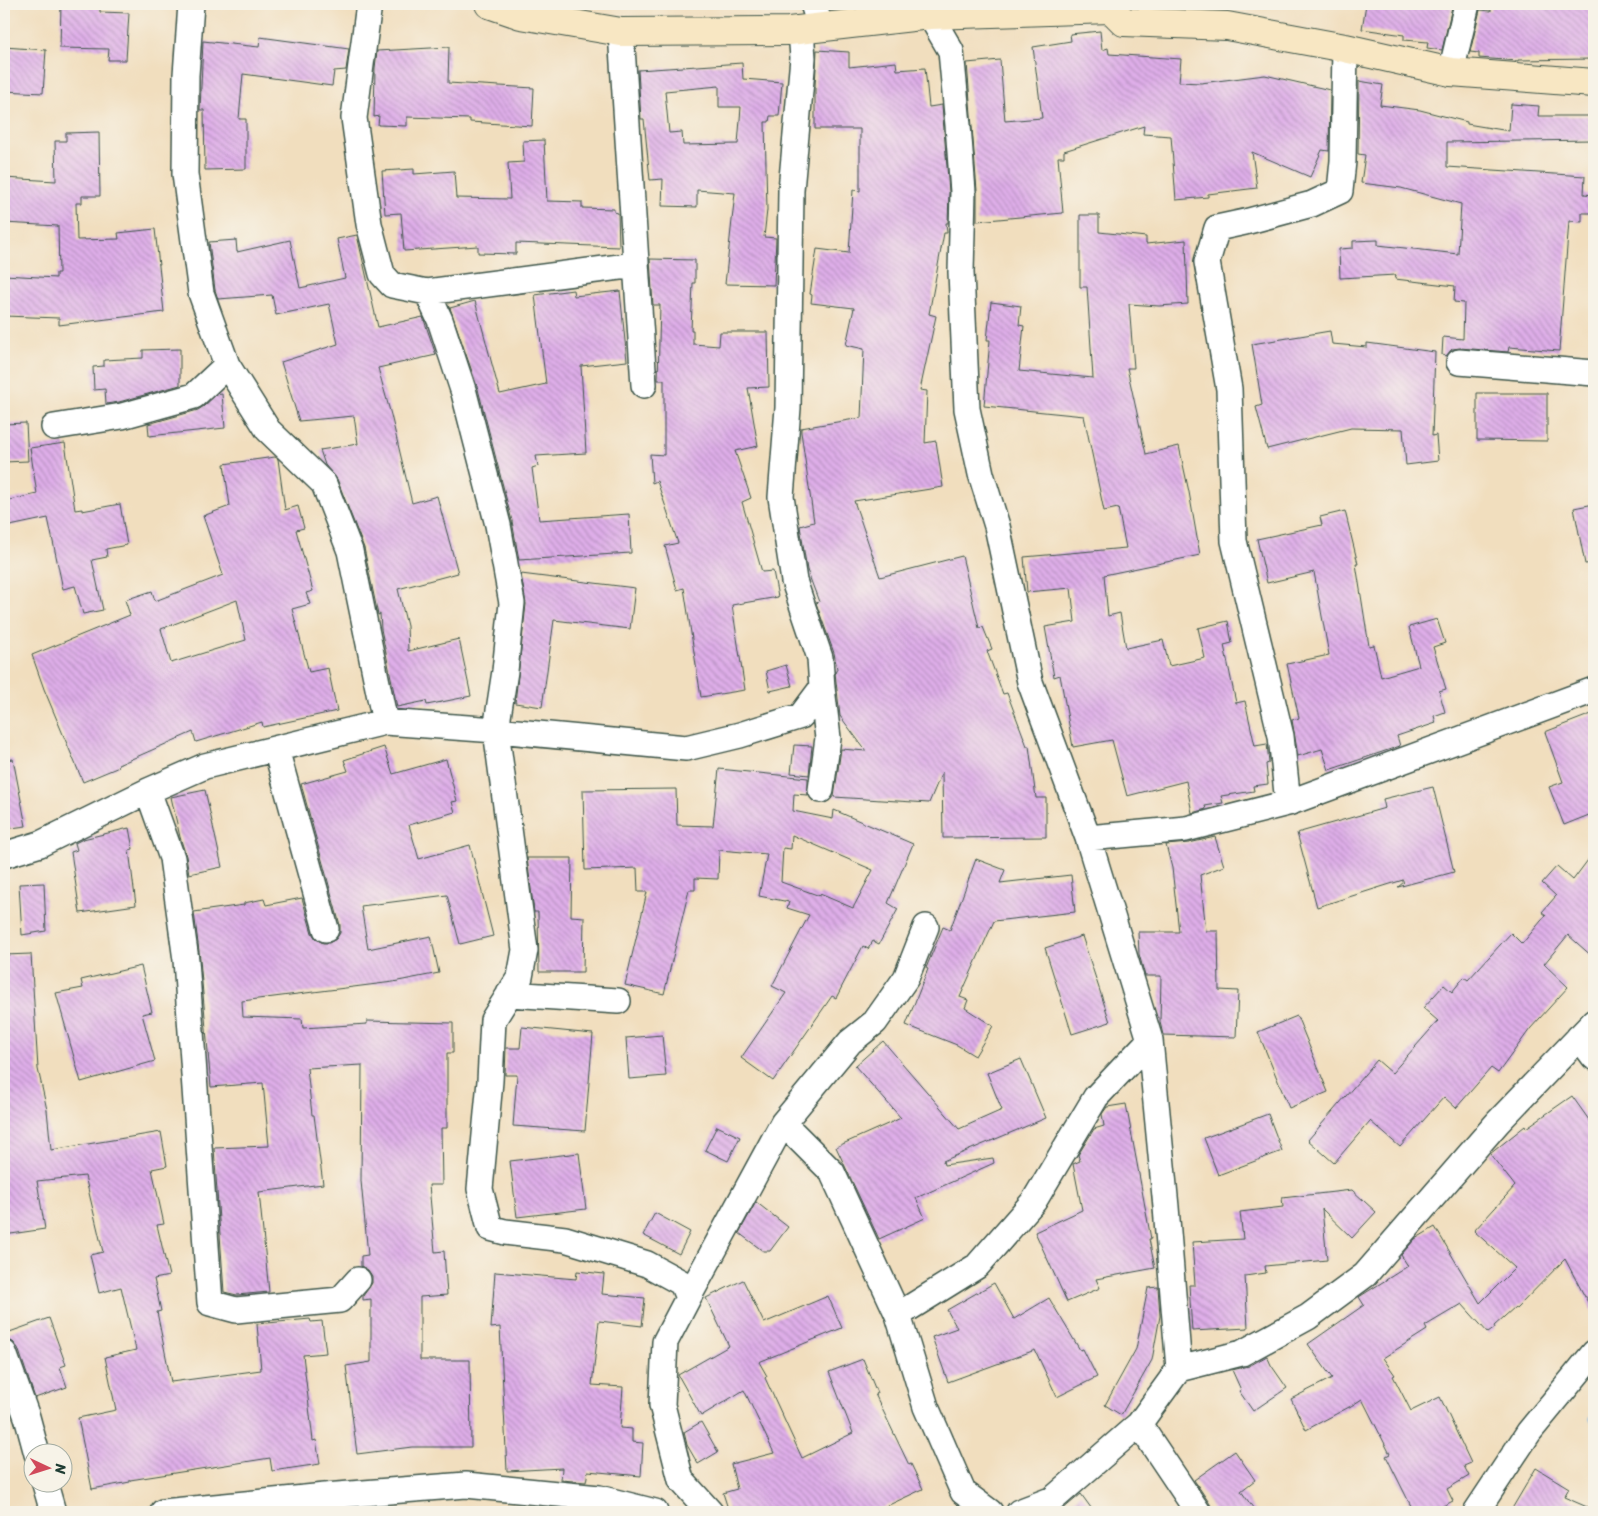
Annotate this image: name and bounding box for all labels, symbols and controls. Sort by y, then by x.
north arrow [22,1444,72,1494]
text: N [48,1462,73,1475]

